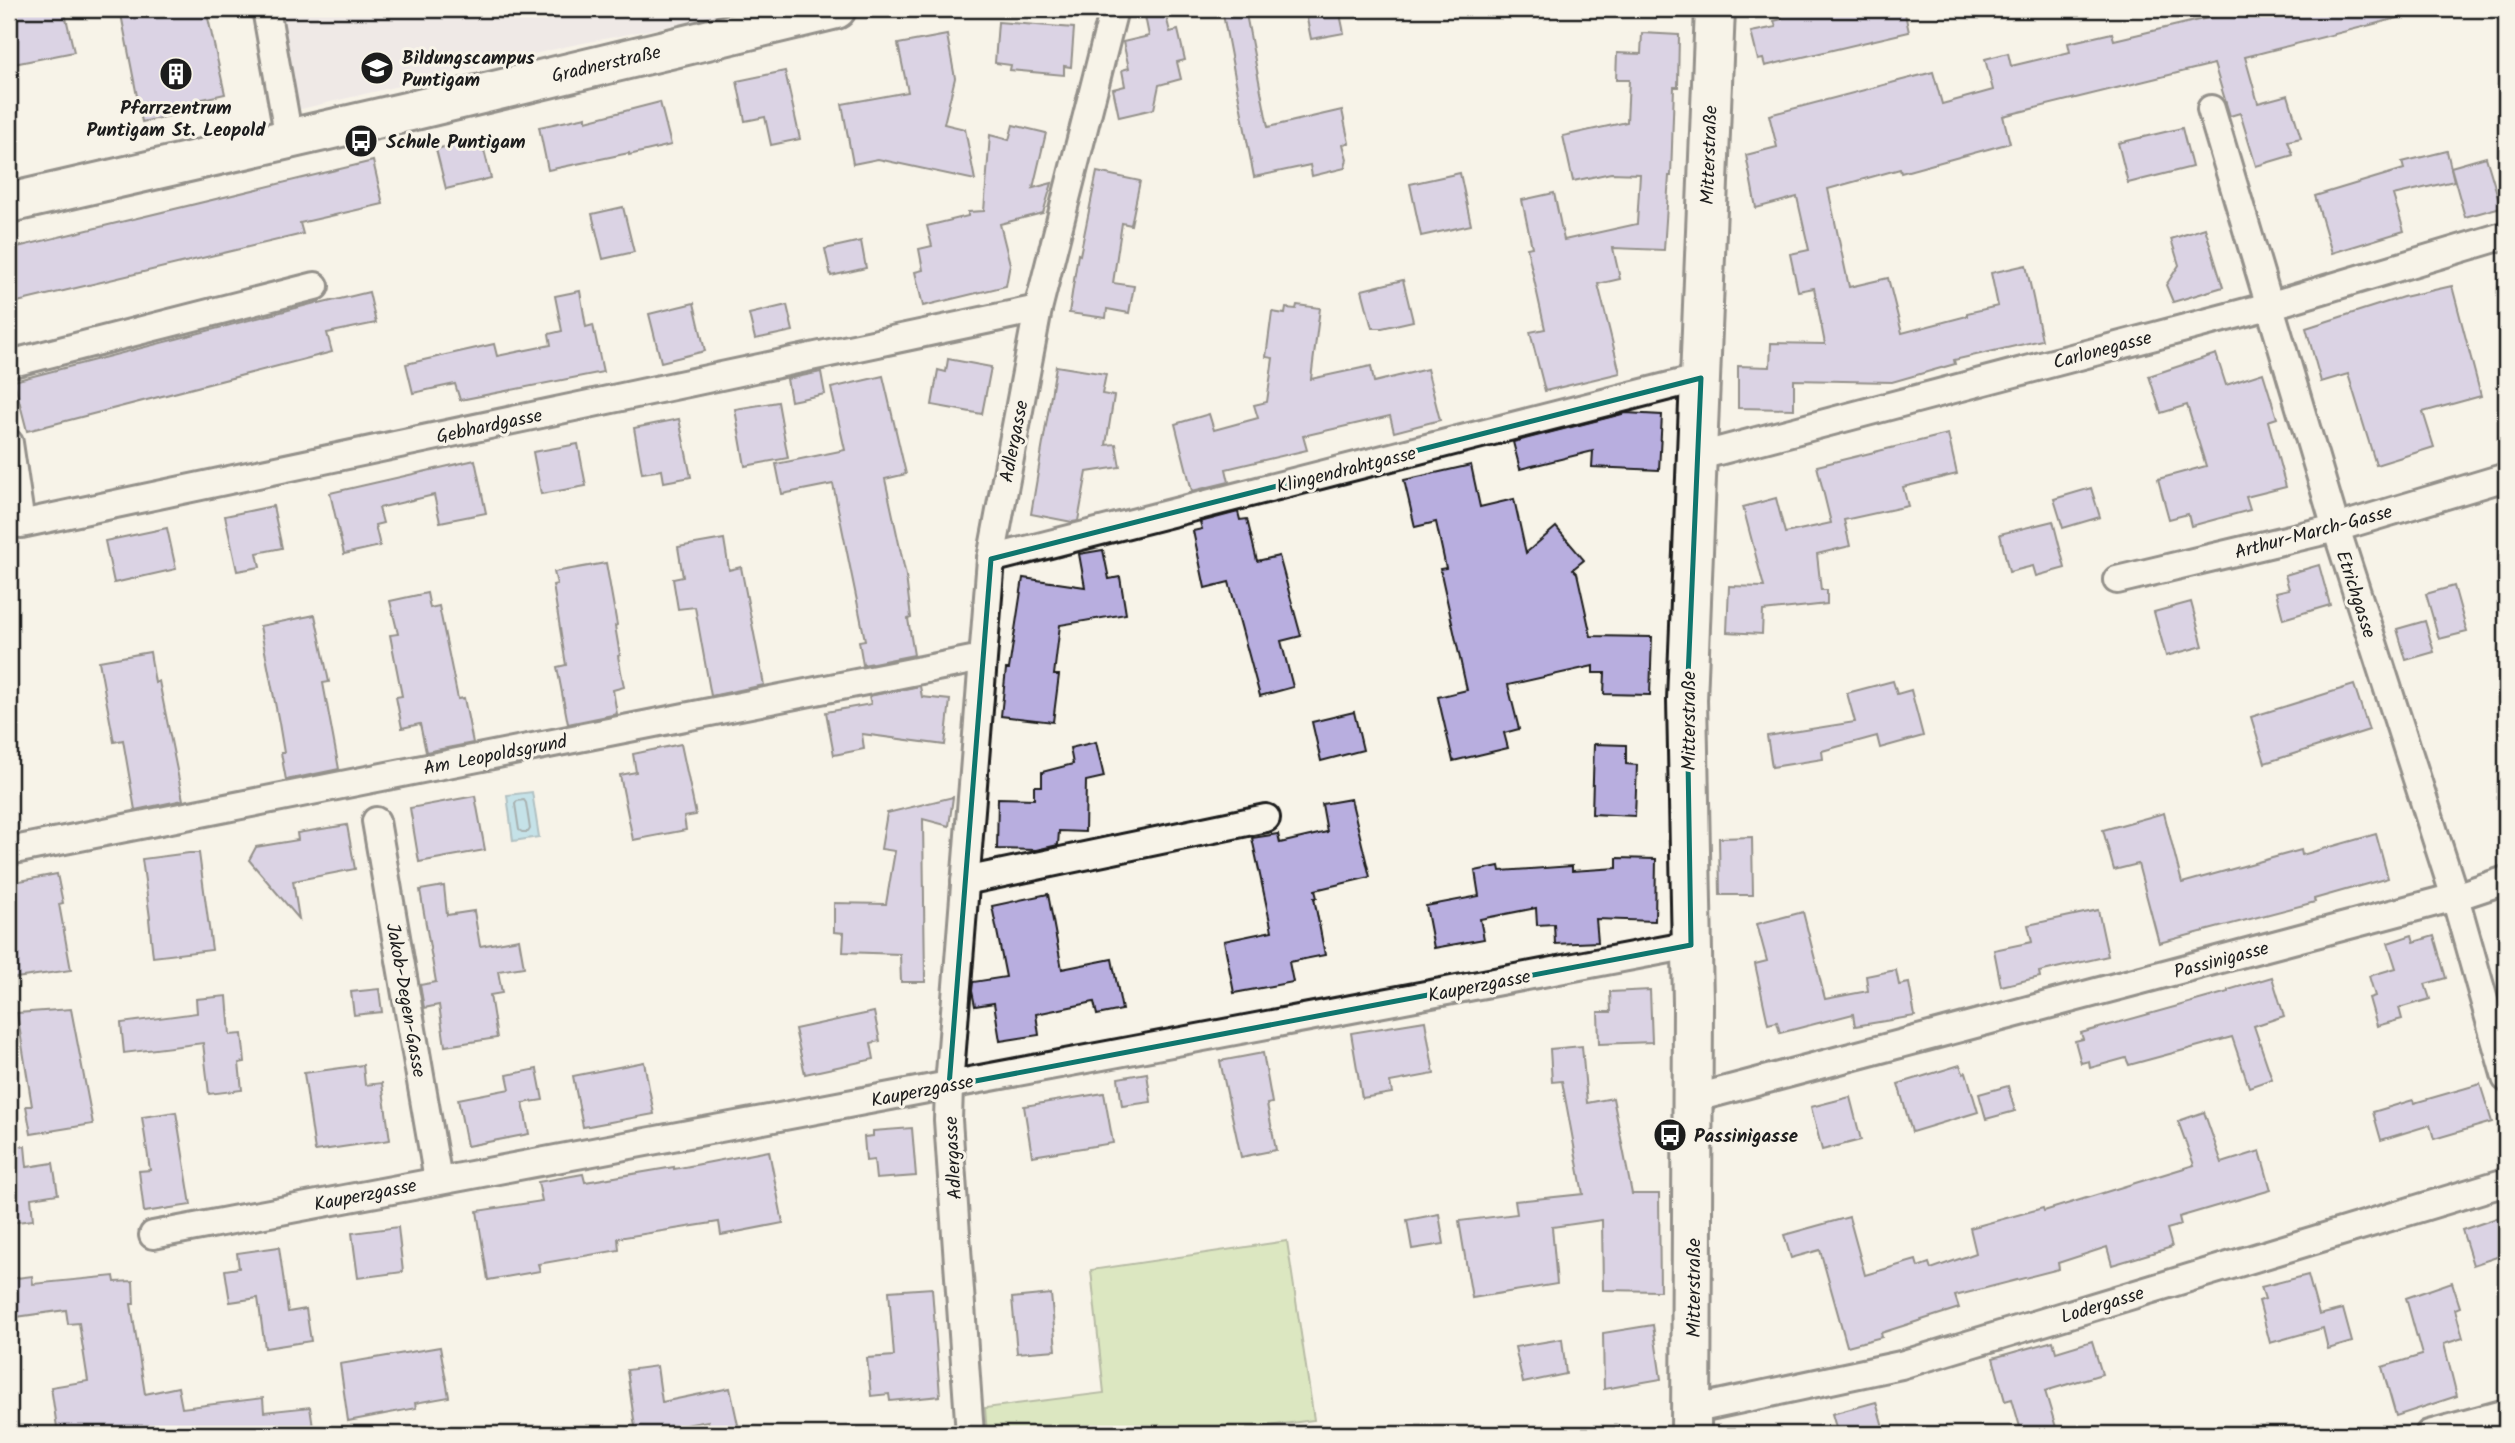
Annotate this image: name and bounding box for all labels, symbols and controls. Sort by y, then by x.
street label: Gradnerstraße [549,38,665,92]
place label: Bildungscampus Puntigam [402,44,535,96]
school or university icon: Bildungscampus Puntigam [358,49,396,87]
building icon: Pfarrzentrum Puntigam St. Leopold [157,55,195,93]
place label: Pfarrzentrum Puntigam St. Leopold [87,94,266,146]
street label: Mitterstraße [1693,104,1727,205]
bus stop icon: Schule Puntigam [342,122,380,160]
place label: Schule Puntigam [386,128,525,158]
street label: Carlonegasse [2050,323,2156,379]
street label: Adlergasse [992,397,1038,485]
street label: Gebhardgasse [434,401,546,453]
street label: Klingendrahtgasse [1273,439,1420,503]
street label: Arthur-March-Gasse [2231,497,2396,568]
street label: Etrichgasse [2327,547,2383,643]
street label: Mitterstraße [1675,671,1705,771]
street label: Am Leopoldsgrund [421,727,570,785]
street label: Jakob-Degen-Gasse [377,921,433,1080]
street label: Passinigasse [2171,934,2273,988]
street label: Kauperzgasse [1425,962,1534,1012]
street label: Kauperzgasse [868,1067,977,1117]
street label: Adlergasse [937,1115,971,1200]
bus stop icon: Passinigasse [1651,1116,1689,1154]
place label: Passinigasse [1694,1122,1798,1152]
street label: Kauperzgasse [311,1171,420,1221]
street label: Mitterstraße [1680,1238,1710,1338]
street label: Lodergasse [2057,1279,2149,1333]

